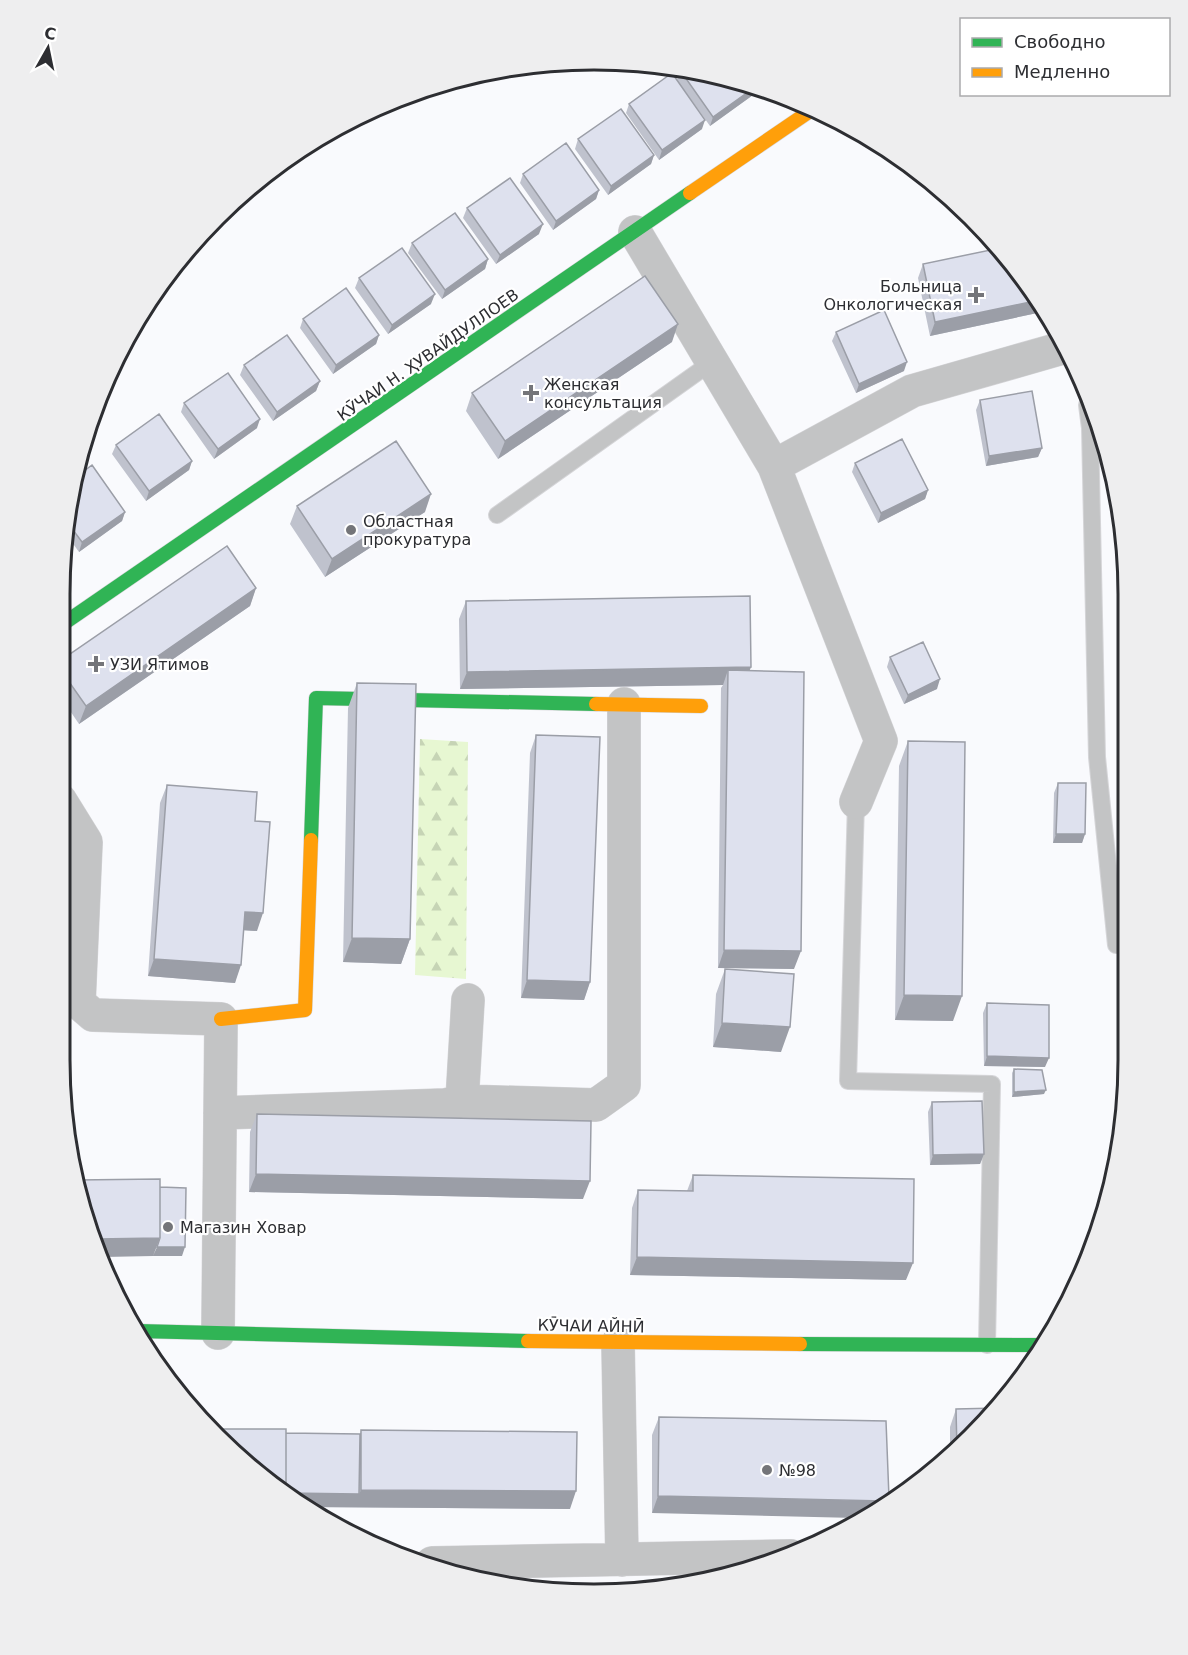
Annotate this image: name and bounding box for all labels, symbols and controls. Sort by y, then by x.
north arrow [18,18,78,78]
legend [960,18,1170,96]
text: С [43,23,58,44]
text: Свободно [1014,31,1106,52]
text: Медленно [1014,61,1110,82]
place label: Больница Онкологическая [823,277,962,314]
street label: КӮЧАИ Н. ҲУВАЙДУЛЛОЕВ [334,285,522,425]
marker: Больница Онкологическая [967,286,985,304]
place label: Женская консультация [544,375,662,412]
marker: Женская консультация [522,384,540,402]
place label: Областная прокуратура [363,512,471,549]
marker: Областная прокуратура [344,523,358,537]
marker: УЗИ Ятимов [87,655,105,673]
place label: УЗИ Ятимов [110,655,209,674]
place label: Магазин Ховар [180,1218,306,1237]
marker: Магазин Ховар [161,1220,175,1234]
street label: КӮЧАИ АЙНӢ [537,1316,645,1336]
place label: №98 [779,1461,816,1480]
marker: №98 [760,1463,774,1477]

